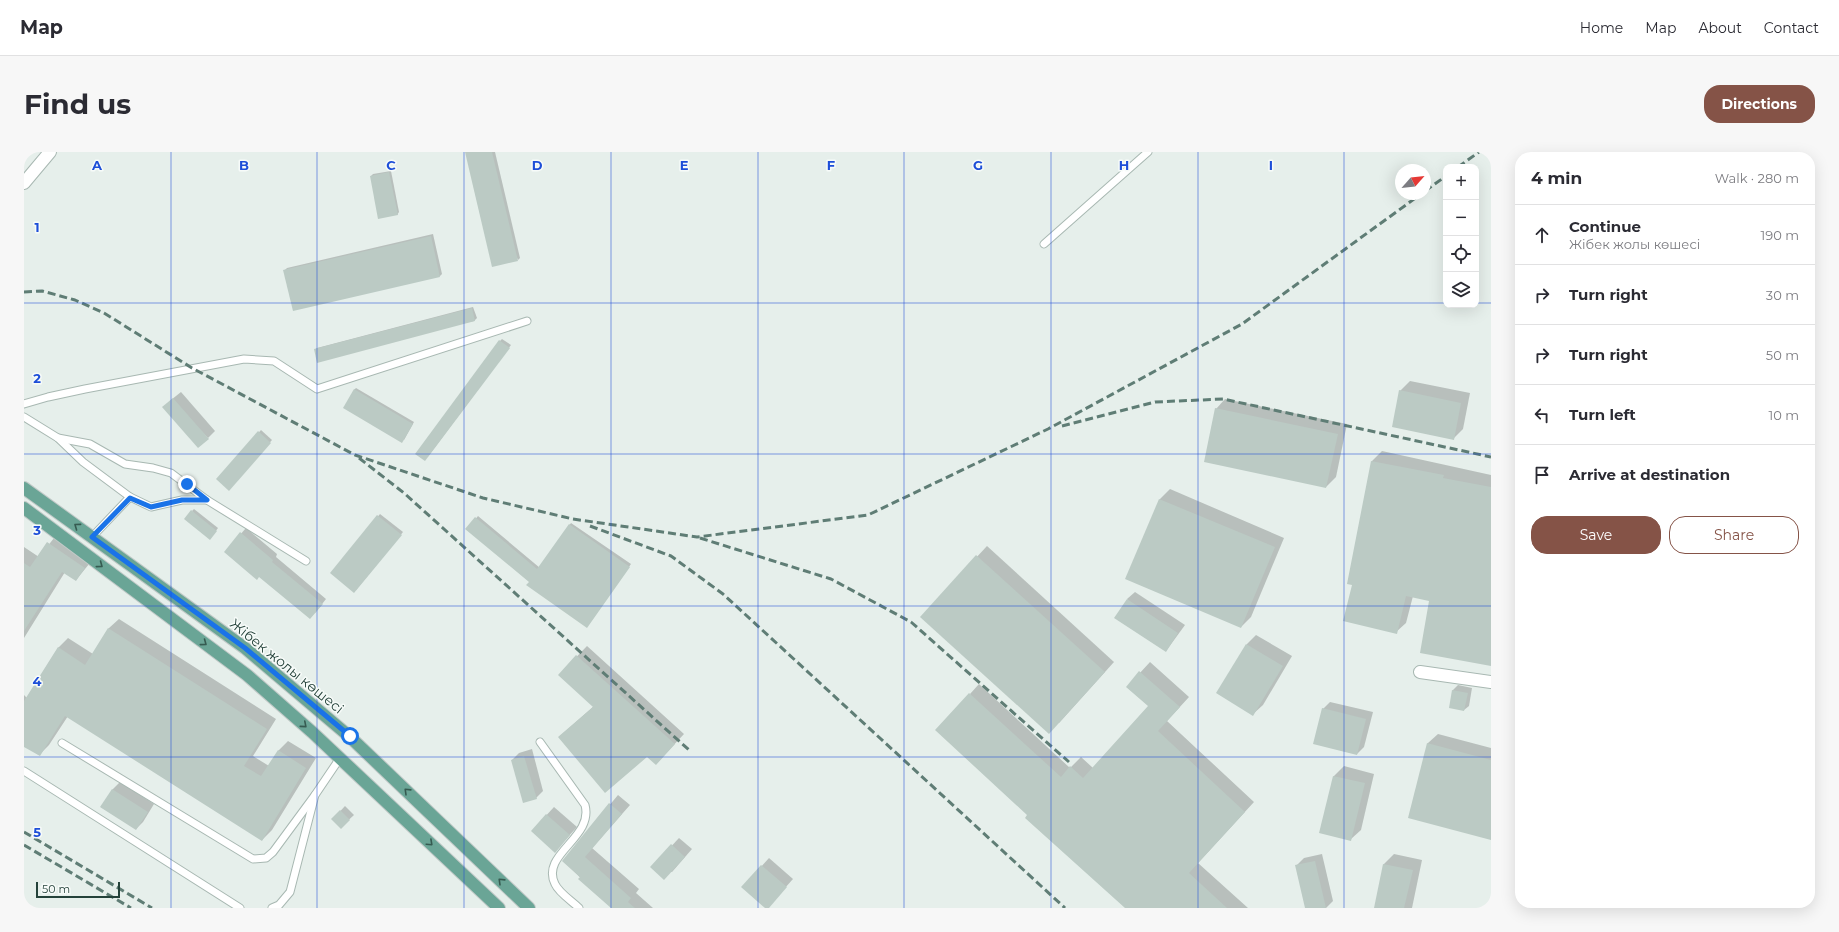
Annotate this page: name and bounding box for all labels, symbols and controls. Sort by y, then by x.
text: Map [20,16,63,39]
text: Home [1580,19,1623,37]
text: Map [1645,19,1676,37]
text: About [1698,19,1742,37]
text: Contact [1764,19,1819,37]
button: Directions [1704,85,1815,123]
text: Find us [24,87,131,121]
text: A [91,157,103,173]
text: B [239,157,249,173]
text: C [386,157,396,173]
text: D [532,157,543,173]
text: E [680,157,689,173]
text: F [827,157,835,173]
text: G [973,157,983,173]
text: H [1119,157,1129,173]
text: I [1269,157,1273,173]
north arrow [1395,164,1431,200]
map controls [1443,164,1479,308]
button: + [1443,164,1479,200]
text: 4 min [1531,168,1582,188]
text: Walk · 280 m [1715,170,1799,186]
button: − [1443,200,1479,236]
text: Continue [1569,217,1641,236]
text: 1 [34,219,40,235]
icon: ahead [1531,224,1553,246]
text: 190 m [1761,227,1799,243]
button: locate [1443,236,1479,272]
text: Жібек жолы көшесі [1569,236,1700,252]
button: layers [1443,272,1479,308]
icon: right [1531,284,1553,306]
text: Turn right [1569,285,1648,304]
text: 30 m [1766,287,1799,303]
icon: right [1531,344,1553,366]
text: Turn right [1569,345,1648,364]
text: 50 m [1766,347,1799,363]
text: 2 [33,370,41,386]
icon: left [1531,404,1553,426]
text: Turn left [1569,405,1636,424]
text: 10 m [1769,407,1799,423]
icon: arrive [1531,464,1553,486]
text: Arrive at destination [1569,465,1730,484]
route end [178,475,196,493]
button: Save [1531,516,1661,554]
button: Share [1669,516,1799,554]
text: 3 [32,522,41,538]
one-way arrow [74,523,81,531]
one-way arrow [96,560,103,568]
street label: Жібек жолы көшесі [226,615,348,717]
one-way arrow [200,638,207,646]
text: 4 [33,673,42,689]
one-way arrow [300,721,307,728]
route start [341,727,359,745]
one-way arrow [404,788,412,796]
text: 5 [33,824,41,840]
one-way arrow [425,838,433,845]
one-way arrow [498,878,506,886]
scale bar [36,880,120,899]
text: 50 m [42,882,70,896]

